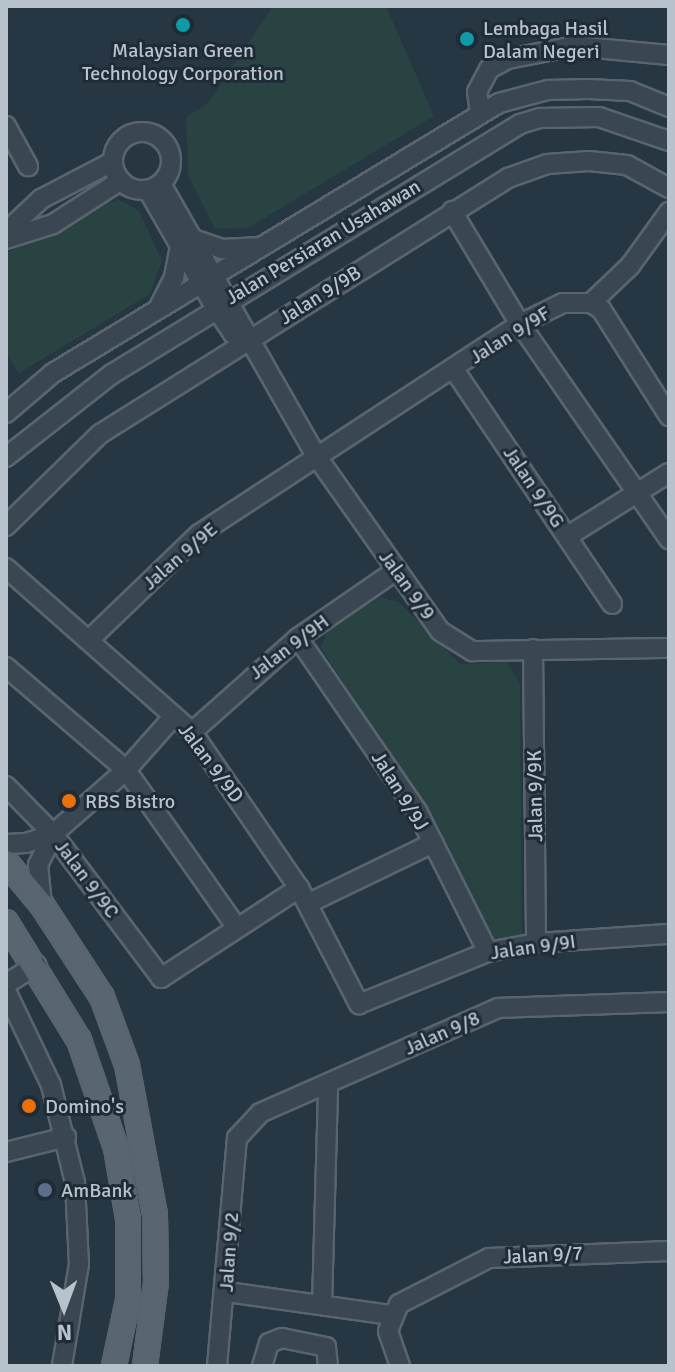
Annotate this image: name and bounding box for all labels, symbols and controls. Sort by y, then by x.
marker: Malaysian Green Technology Corporation [174,16,192,34]
place label: Lembaga Hasil Dalam Negeri [483,16,608,63]
marker: Lembaga Hasil Dalam Negeri [458,30,476,48]
place label: Malaysian Green Technology Corporation [82,38,284,85]
street label: Jalan Persiaran Usahawan [221,174,425,310]
street label: Jalan 9/9B [275,260,365,330]
street label: Jalan 9/9F [465,301,555,369]
street label: Jalan 9/9G [498,442,570,532]
street label: Jalan 9/9E [138,517,222,595]
street label: Jalan 9/9 [374,546,440,624]
street label: Jalan 9/9H [244,609,334,685]
street label: Jalan 9/9D [173,719,249,807]
street label: Jalan 9/9J [366,747,434,835]
street label: Jalan 9/9K [522,750,548,842]
place label: RBS Bistro [85,789,175,813]
marker: RBS Bistro [60,792,78,810]
street label: Jalan 9/9C [50,835,124,923]
street label: Jalan 9/9I [489,929,577,965]
street label: Jalan 9/8 [401,1006,483,1060]
place label: Domino's [45,1094,124,1118]
marker: Domino's [20,1097,38,1115]
place label: AmBank [61,1178,132,1202]
marker: AmBank [36,1181,54,1199]
street label: Jalan 9/2 [214,1211,244,1293]
street label: Jalan 9/7 [502,1241,584,1269]
north arrow [24,1268,104,1348]
text: N [57,1319,72,1346]

